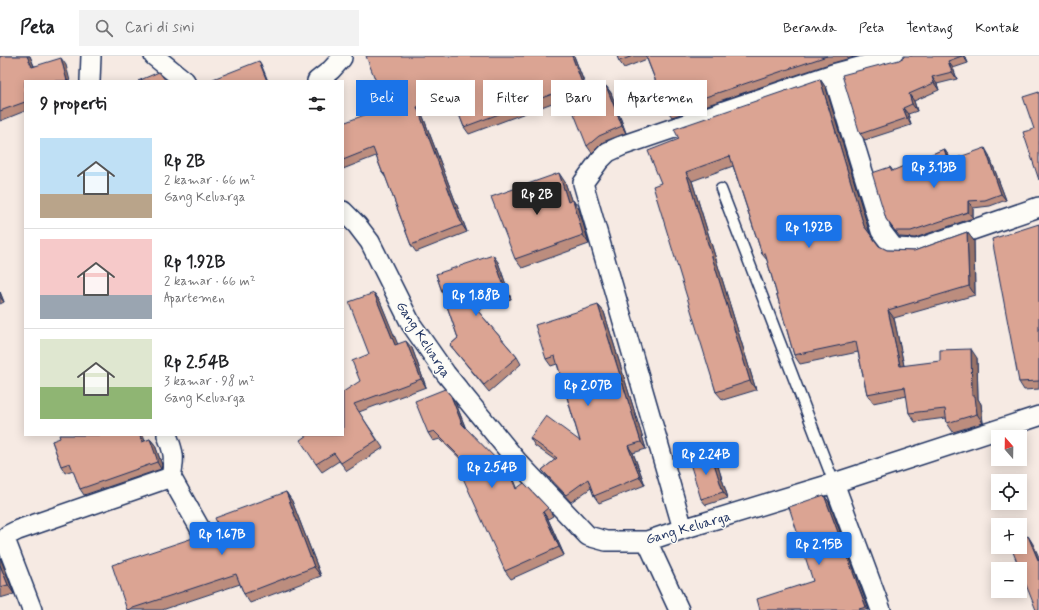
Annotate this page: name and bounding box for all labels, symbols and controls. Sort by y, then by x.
search box [79,10,359,46]
text: Peta [20,15,55,40]
icon: search [93,17,115,39]
text: Cari di sini [125,18,195,38]
text: Beranda [783,19,837,37]
text: Peta [859,19,884,37]
text: Tentang [906,19,953,37]
text: Kontak [975,19,1019,37]
chip: Beli [356,80,408,116]
chip: Sewa [416,80,475,116]
chip: Filter [483,80,543,116]
chip: Baru [551,80,606,116]
chip: Apartemen [614,80,707,116]
text: 9 properti [40,93,107,115]
icon: filters [306,93,328,115]
text: Rp 2B [164,150,205,172]
icon: home [72,154,120,202]
pin: Rp 3.13B [893,155,975,189]
text: Rp 3.13B [912,159,956,176]
text: 2 kamar · 66 m² [164,172,256,189]
pin: Rp 2B [509,182,565,216]
text: Rp 2B [521,186,553,203]
text: Gang Keluarga [164,189,245,206]
pin: Rp 1.92B [768,215,850,249]
text: Rp 1.92B [786,219,832,236]
text: Rp 1.92B [164,251,225,273]
icon: home [72,255,120,303]
text: 2 kamar · 66 m² [164,273,256,290]
pin: Rp 1.88B [435,283,517,317]
text: Rp 1.88B [452,287,500,304]
text: Apartemen [164,290,225,307]
street label: Gang Keluarga [391,298,455,382]
text: Rp 2.54B [164,351,229,373]
icon: home [72,355,120,403]
text: 3 kamar · 98 m² [164,373,255,390]
pin: Rp 2.07B [547,373,629,407]
text: Rp 2.07B [564,377,612,394]
text: Gang Keluarga [164,390,245,407]
north arrow [991,430,1027,466]
map controls [991,430,1027,598]
pin: Rp 2.24B [665,442,747,476]
text: Rp 2.24B [682,446,730,463]
pin: Rp 2.54B [451,455,533,489]
text: Rp 2.54B [467,459,517,476]
button: locate [991,474,1027,510]
street label: Gang Keluarga [644,507,733,550]
button: + [991,518,1027,554]
pin: Rp 1.67B [181,522,263,556]
text: Rp 1.67B [199,526,245,543]
pin: Rp 2.15B [778,532,860,566]
text: Rp 2.15B [796,536,842,553]
button: − [991,562,1027,598]

